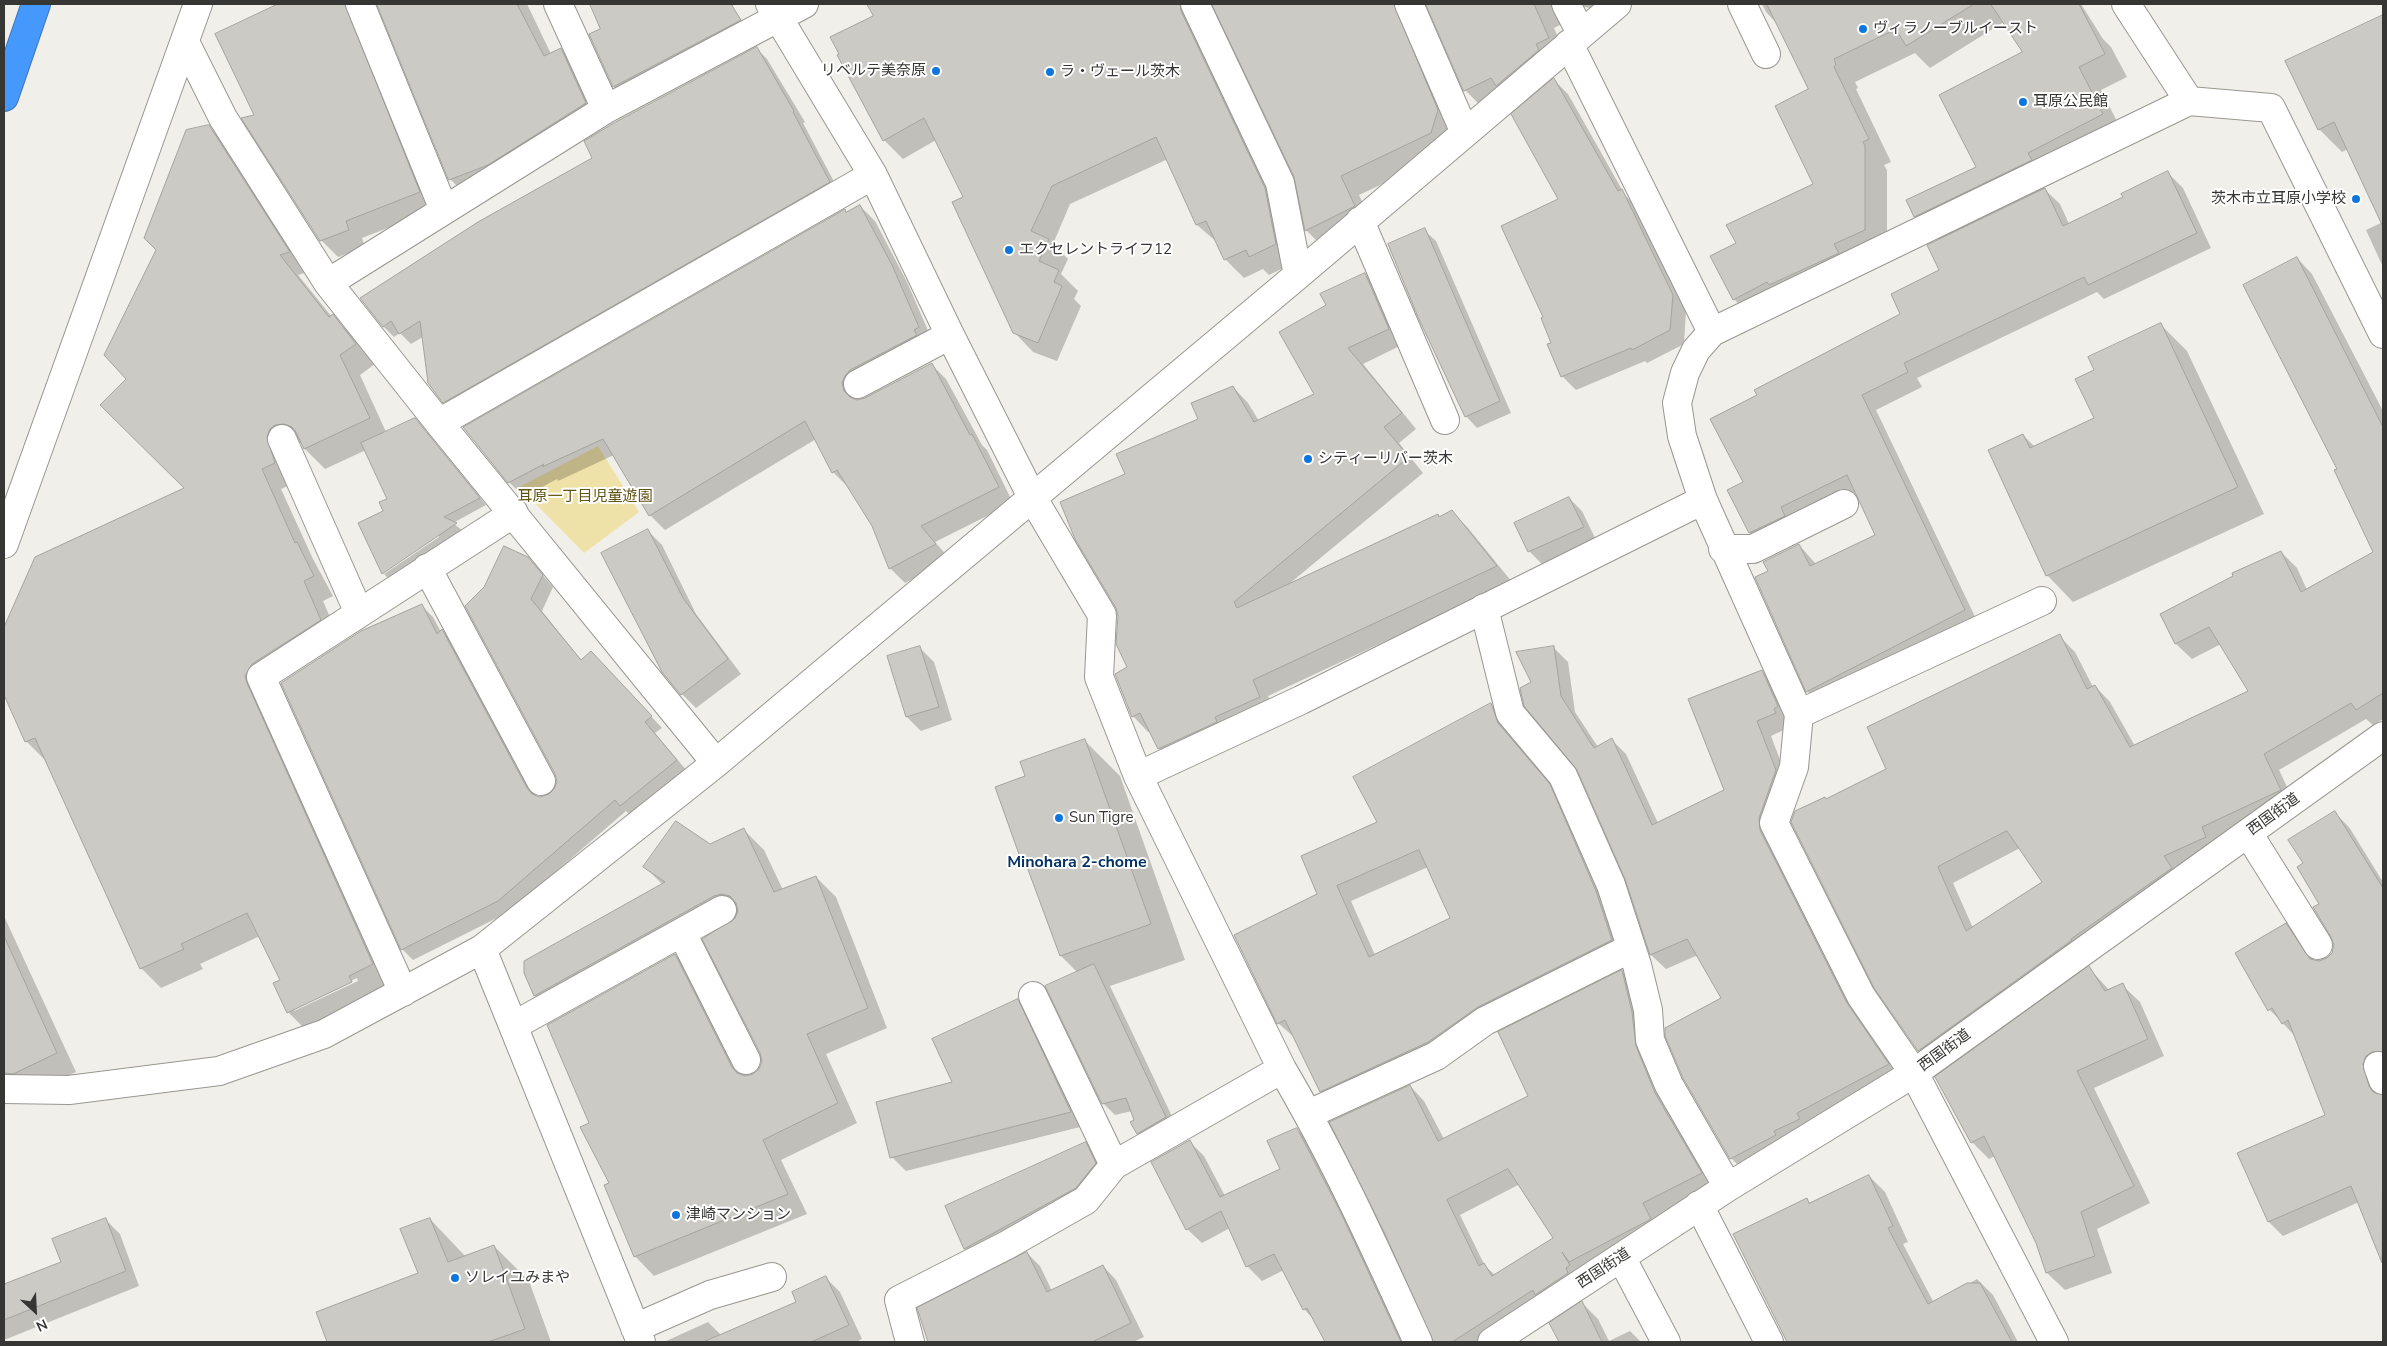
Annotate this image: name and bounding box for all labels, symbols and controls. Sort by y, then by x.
place label: ヴィラノーブルイースト [1873,20,2038,38]
marker: ヴィラノーブルイースト [1857,23,1869,35]
place label: リベルテ美奈原 [821,62,926,80]
place label: ラ・ヴェール茨木 [1060,63,1180,81]
marker: リベルテ美奈原 [930,65,942,77]
marker: ラ・ヴェール茨木 [1044,66,1056,78]
place label: 耳原公民館 [2033,93,2108,111]
marker: 耳原公民館 [2017,96,2029,108]
place label: 茨木市立耳原小学校 [2211,190,2346,208]
marker: 茨木市立耳原小学校 [2350,193,2362,205]
place label: エクセレントライフ12 [1019,241,1172,259]
marker: エクセレントライフ12 [1003,244,1015,256]
place label: シティーリバー茨木 [1318,450,1453,468]
marker: シティーリバー茨木 [1302,453,1314,465]
park label: 耳原一丁目児童遊園 [518,488,652,506]
street label: 西国街道 [2244,790,2304,840]
place label: Sun Tigre [1069,809,1134,827]
marker: Sun Tigre [1053,812,1065,824]
district label: Minohara 2-chome [1007,853,1147,873]
street label: 西国街道 [1915,1026,1975,1076]
place label: 津崎マンション [686,1206,791,1224]
marker: 津崎マンション [670,1209,682,1221]
street label: 西国街道 [1574,1245,1634,1293]
place label: ソレイユみまや [465,1269,570,1287]
marker: ソレイユみまや [449,1272,461,1284]
north arrow [10,1286,60,1336]
text: N [33,1314,50,1336]

